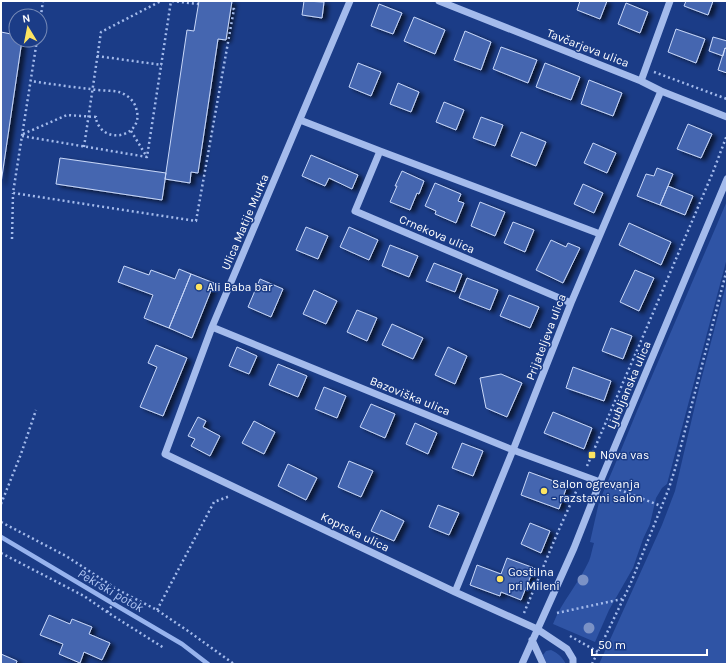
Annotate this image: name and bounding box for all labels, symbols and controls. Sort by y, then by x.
north arrow [8,8,48,48]
text: N [21,12,31,26]
street label: Tavčarjeva ulica [545,26,631,70]
street label: Ulica Matije Murka [218,172,272,272]
street label: Crnekova ulica [397,212,477,256]
place label: Ali Baba bar [207,280,273,294]
marker: Ali Baba bar [194,282,204,292]
street label: Prijateljeva ulica [523,292,569,382]
street label: Ljubljanska ulica [604,339,654,431]
street label: Bazoviška ulica [368,374,452,418]
place label: Nova vas [600,448,649,462]
marker: Nova vas [587,450,597,460]
place label: Salon ogrevanja - razstavni salon [552,477,643,505]
marker: Salon ogrevanja - razstavni salon [539,486,549,496]
street label: Koprska ulica [318,509,392,555]
place label: Gostilna pri Mileni [508,565,560,593]
water label: Pekrski potok [75,566,147,615]
marker: Gostilna pri Mileni [495,574,505,584]
scale bar [592,631,707,657]
text: 50 m [598,638,626,652]

